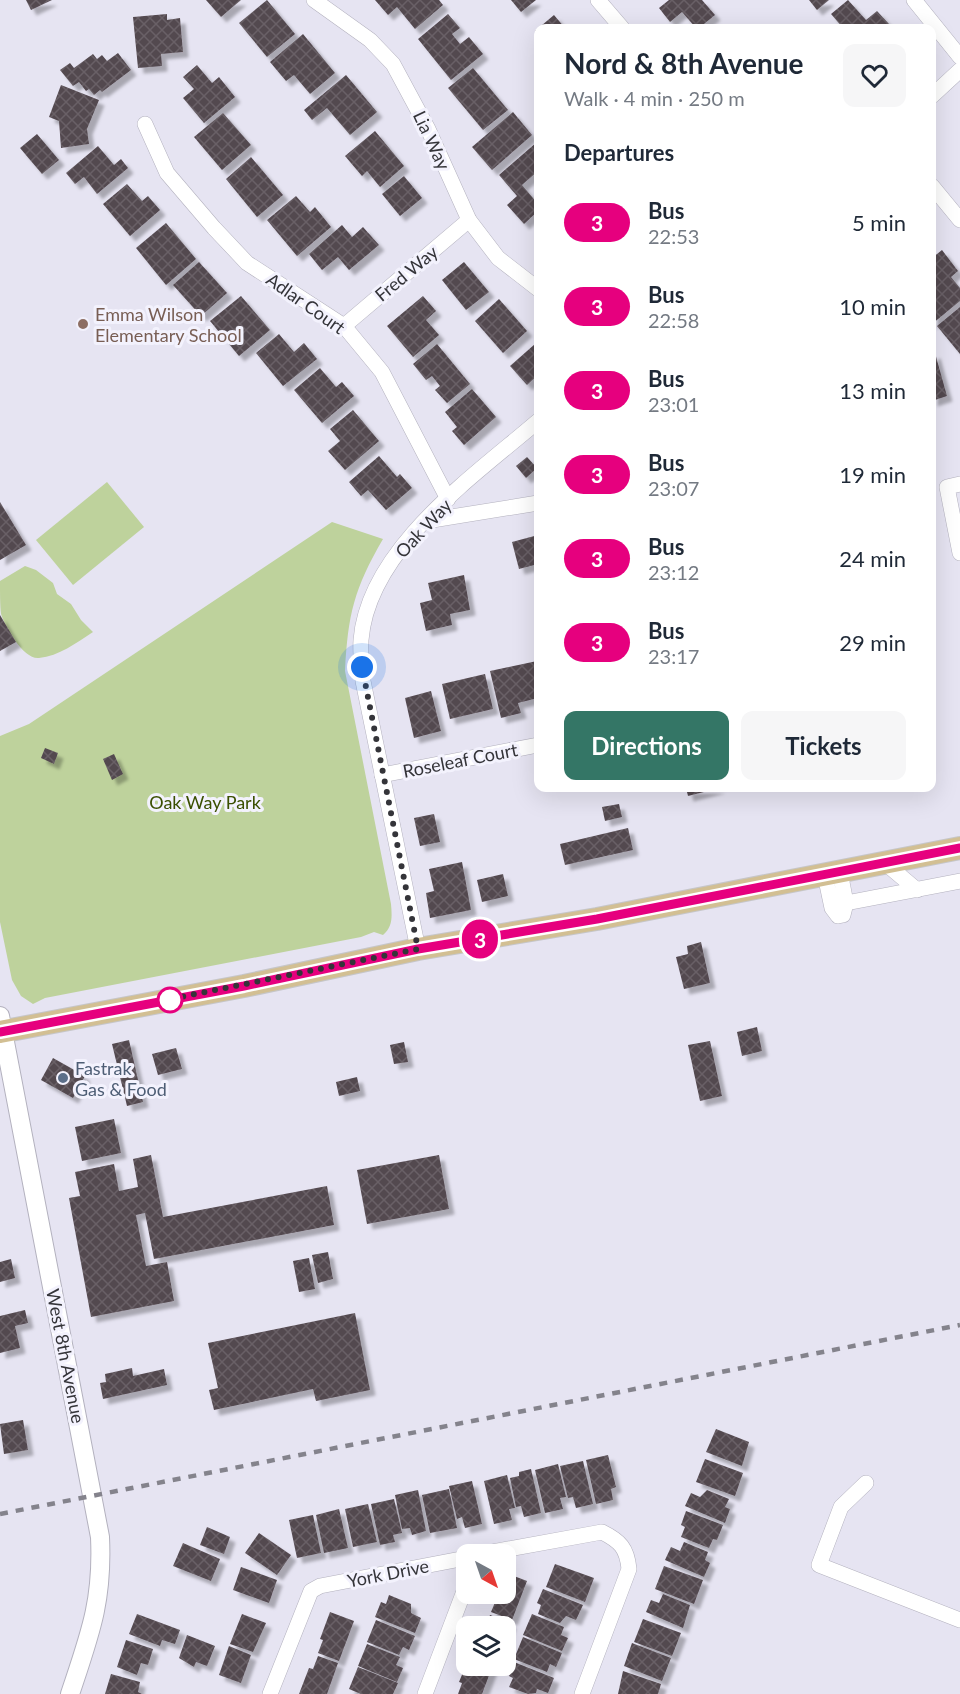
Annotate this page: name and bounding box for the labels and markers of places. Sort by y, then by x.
place label: Emma Wilson Elementary School [95,303,242,346]
marker: Emma Wilson Elementary School [76,317,90,331]
unlabelled marker [157,987,183,1013]
place label: Fastrak Gas & Food [75,1057,167,1100]
marker: Fastrak Gas & Food [56,1071,70,1085]

